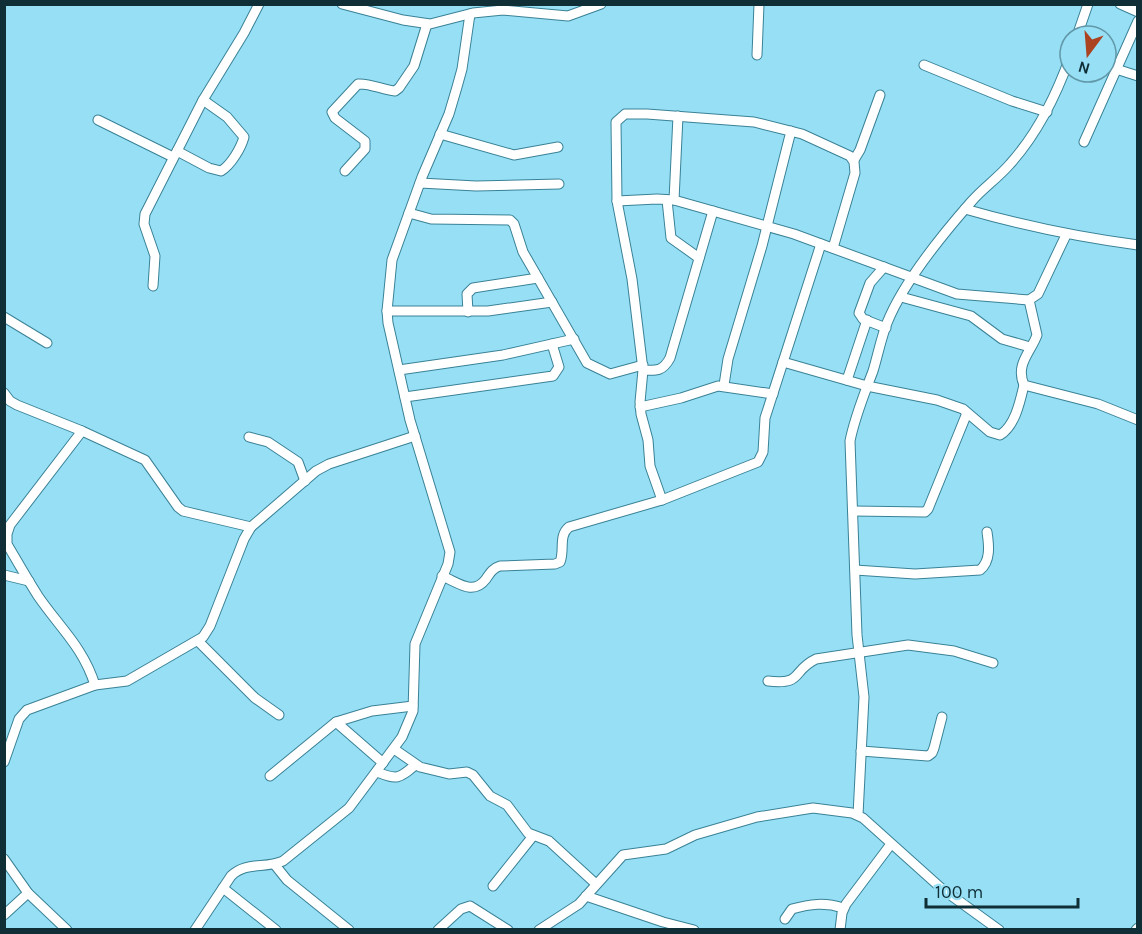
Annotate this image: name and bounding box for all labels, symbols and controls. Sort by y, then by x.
north arrow [1058,24,1118,84]
text: N [1076,57,1092,79]
scale bar [926,871,1078,909]
text: 100 m [935,881,983,903]

